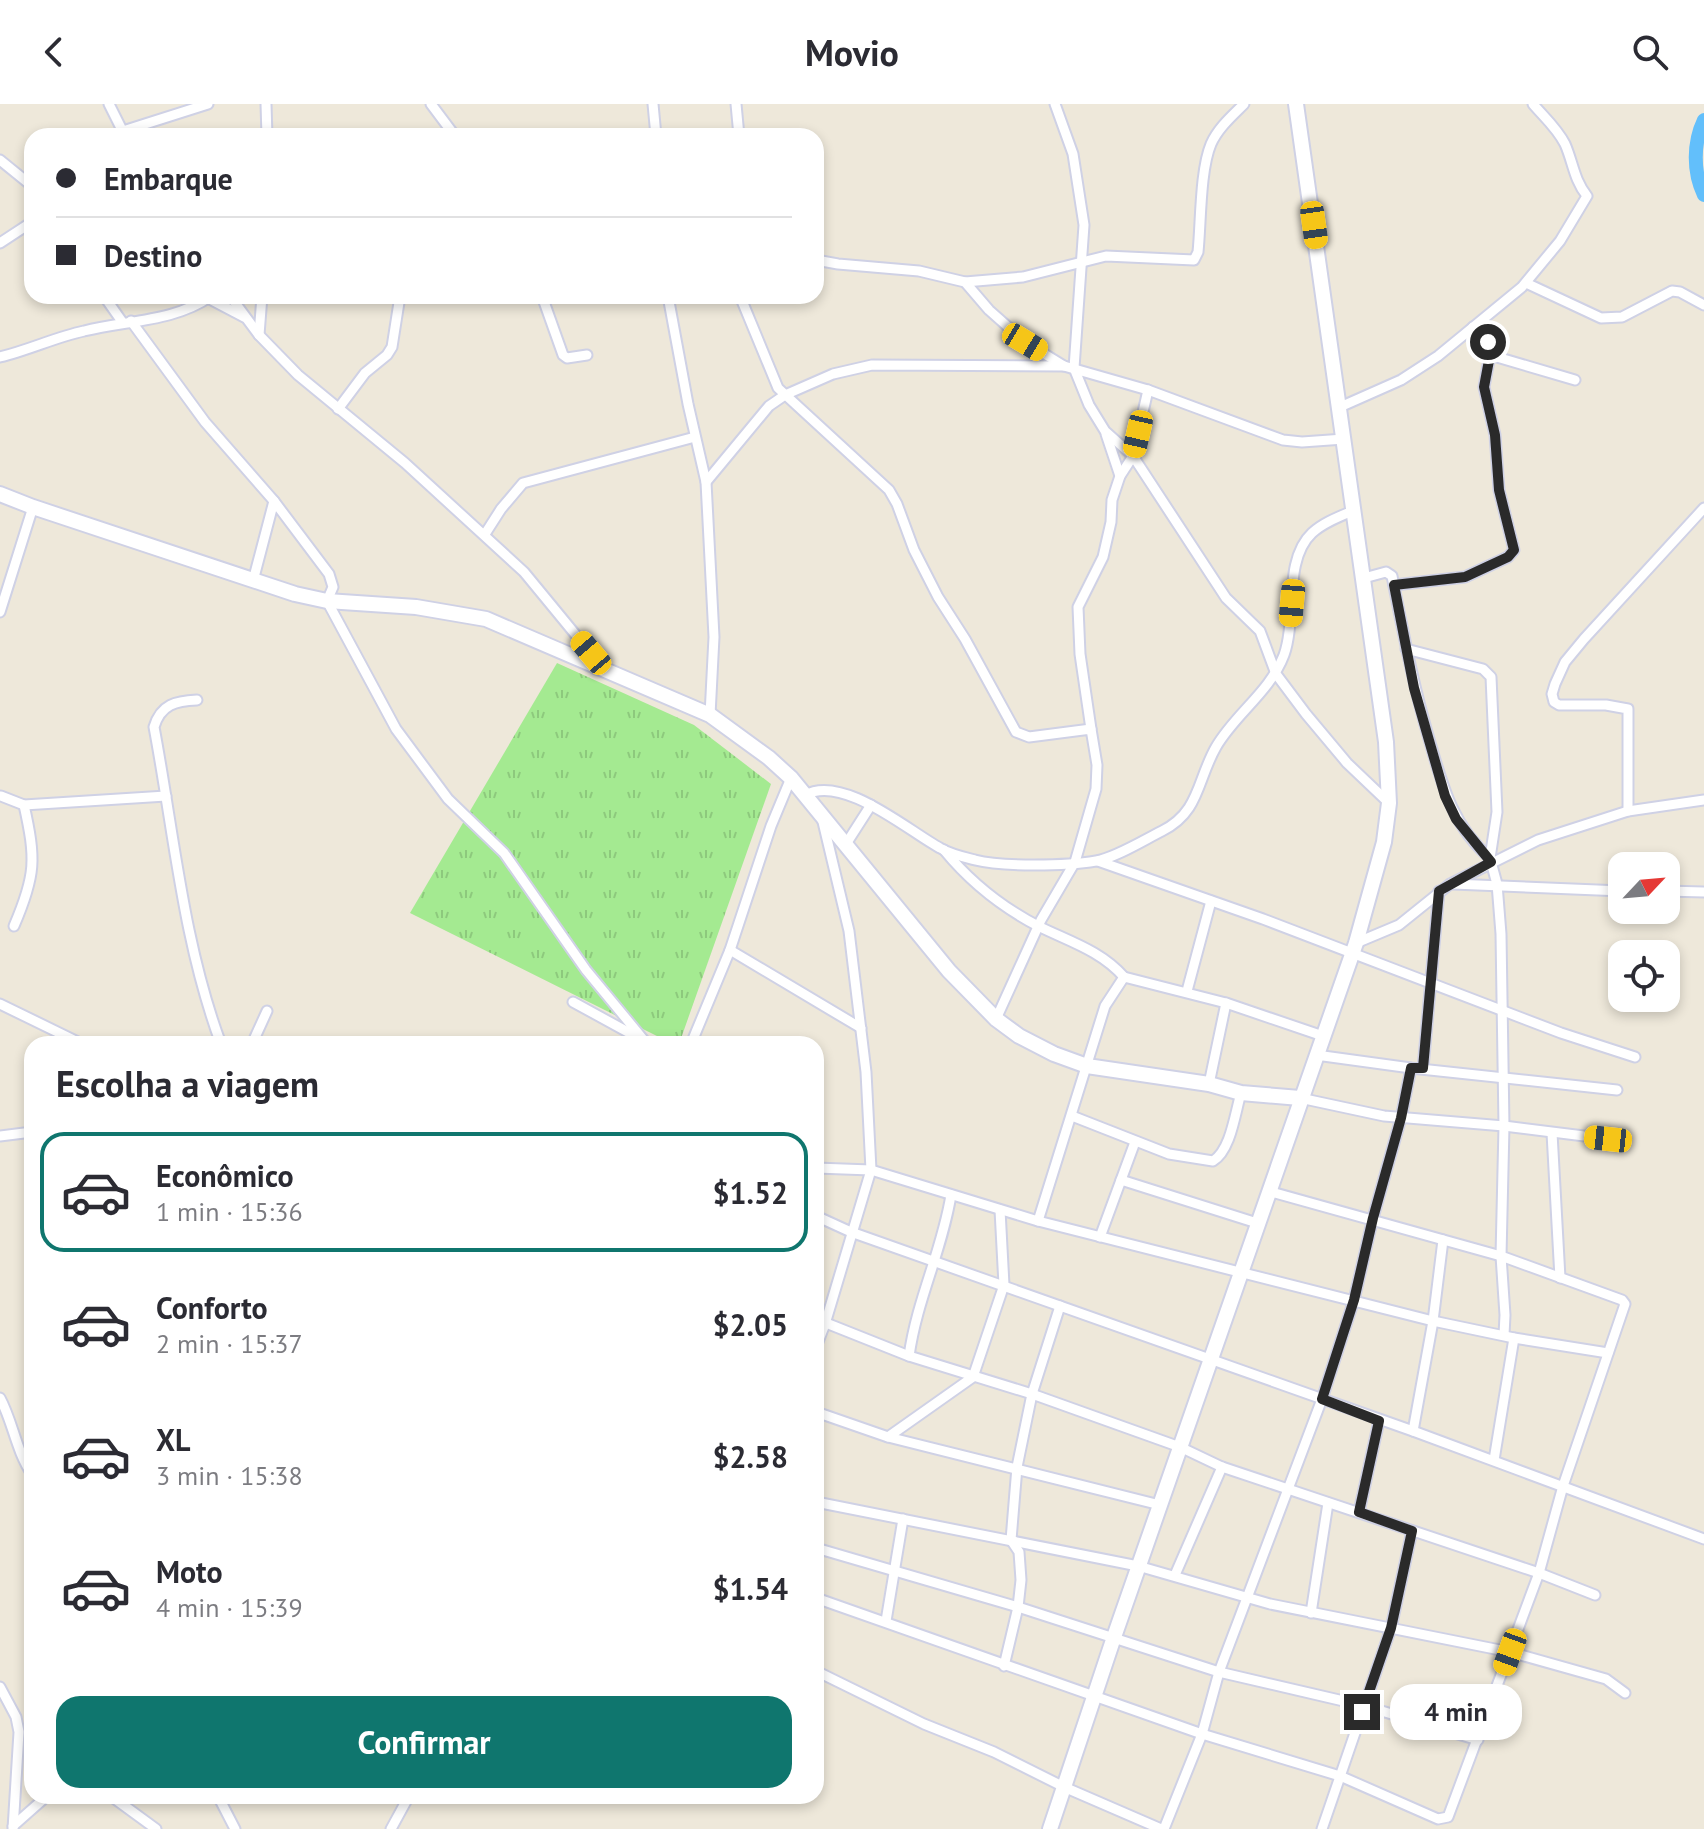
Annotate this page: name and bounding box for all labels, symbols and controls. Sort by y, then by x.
text: Movio [805,29,899,76]
icon: back [32,30,76,74]
icon: search [1628,30,1672,74]
text: Embarque [104,159,233,198]
car [1299,200,1329,250]
text: Destino [104,236,202,275]
car [998,319,1052,365]
route start [1470,324,1506,360]
car [1121,408,1155,460]
car [1278,578,1306,628]
car [566,627,616,679]
north arrow [1608,852,1680,924]
map controls [1608,852,1680,1012]
button: locate [1608,940,1680,1012]
text: Escolha a viagem [56,1060,319,1107]
car [1583,1125,1633,1153]
icon: car [60,1156,132,1228]
text: Econômico [156,1156,294,1195]
text: $1.52 [713,1173,788,1212]
text: 1 min · 15:36 [156,1195,303,1228]
icon: car [60,1288,132,1360]
text: Conforto [156,1288,268,1327]
text: $2.05 [713,1305,788,1344]
text: 2 min · 15:37 [156,1327,303,1360]
icon: car [60,1420,132,1492]
text: XL [156,1420,190,1459]
text: $2.58 [713,1437,788,1476]
text: 3 min · 15:38 [156,1459,303,1492]
icon: car [60,1552,132,1624]
text: Moto [156,1552,223,1591]
text: $1.54 [713,1569,788,1608]
text: 4 min · 15:39 [156,1591,303,1624]
car [1491,1625,1529,1679]
callout: 4 min [1390,1684,1522,1740]
route end [1344,1694,1380,1730]
text: 4 min [1424,1695,1488,1728]
button: Confirmar [56,1696,792,1788]

